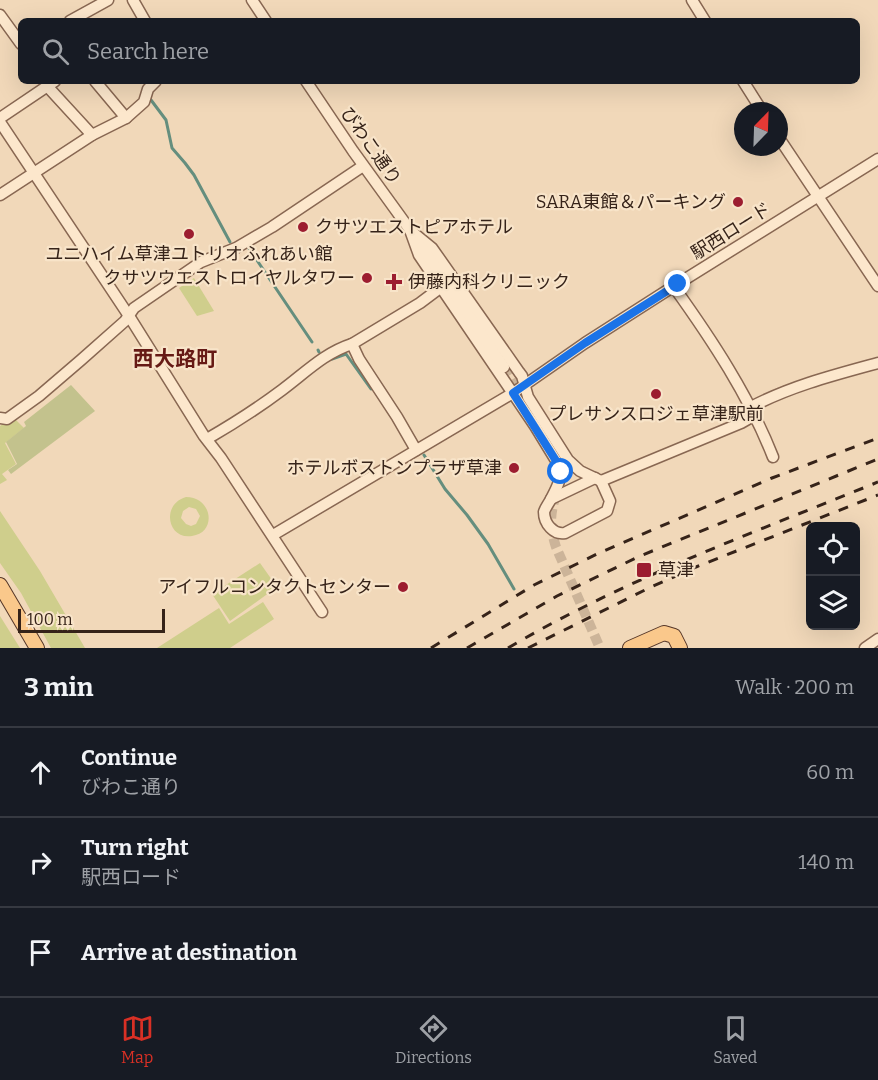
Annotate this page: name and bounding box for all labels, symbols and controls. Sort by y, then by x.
search box [18,18,860,84]
icon: search [39,35,72,68]
text: Search here [87,38,209,65]
north arrow [734,102,788,156]
street label: びわこ通り [336,103,406,189]
place label: SARA東館＆パーキング [536,191,726,213]
marker: SARA東館＆パーキング [731,195,745,209]
street label: 駅西ロード [687,198,775,264]
place label: クサツエストピアホテル [315,216,513,238]
marker: クサツエストピアホテル [296,220,310,234]
marker: ユニハイム草津ユトリオふれあい館 [182,227,196,241]
place label: ユニハイム草津ユトリオふれあい館 [45,243,333,265]
place label: クサツウエストロイヤルタワー [104,267,355,289]
route end [664,270,690,296]
marker: クサツウエストロイヤルタワー [360,271,374,285]
place label: 伊藤内科クリニック [408,271,570,293]
marker: 伊藤内科クリニック [385,273,403,291]
district label: 西大路町 [133,346,217,372]
marker: プレサンスロジェ草津駅前 [649,387,663,401]
place label: プレサンスロジェ草津駅前 [548,403,764,425]
place label: ホテルボストンプラザ草津 [287,457,502,479]
route start [547,458,573,484]
marker: ホテルボストンプラザ草津 [507,461,521,475]
map controls [806,522,860,630]
button: locate [806,522,860,576]
place label: 草津 [658,559,694,581]
marker: 草津 [635,561,653,579]
place label: アイフルコンタクトセンター [158,576,391,598]
button: layers [806,576,860,630]
marker: アイフルコンタクトセンター [396,580,410,594]
scale bar [18,606,165,634]
text: 100 m [27,610,72,629]
text: 3 min [24,672,93,703]
text: Walk · 200 m [735,675,854,699]
text: Continue [81,744,177,771]
icon: ahead [24,756,57,789]
text: 60 m [806,760,854,784]
text: びわこ通り [81,775,181,799]
text: Turn right [81,834,189,861]
icon: right [24,846,57,879]
text: 140 m [798,850,854,874]
text: 駅西ロード [81,865,181,889]
icon: arrive [24,936,57,969]
text: Arrive at destination [81,939,297,966]
tab: Map [121,1012,154,1067]
tab: Directions [395,1012,472,1067]
tab: Saved [713,1012,757,1067]

